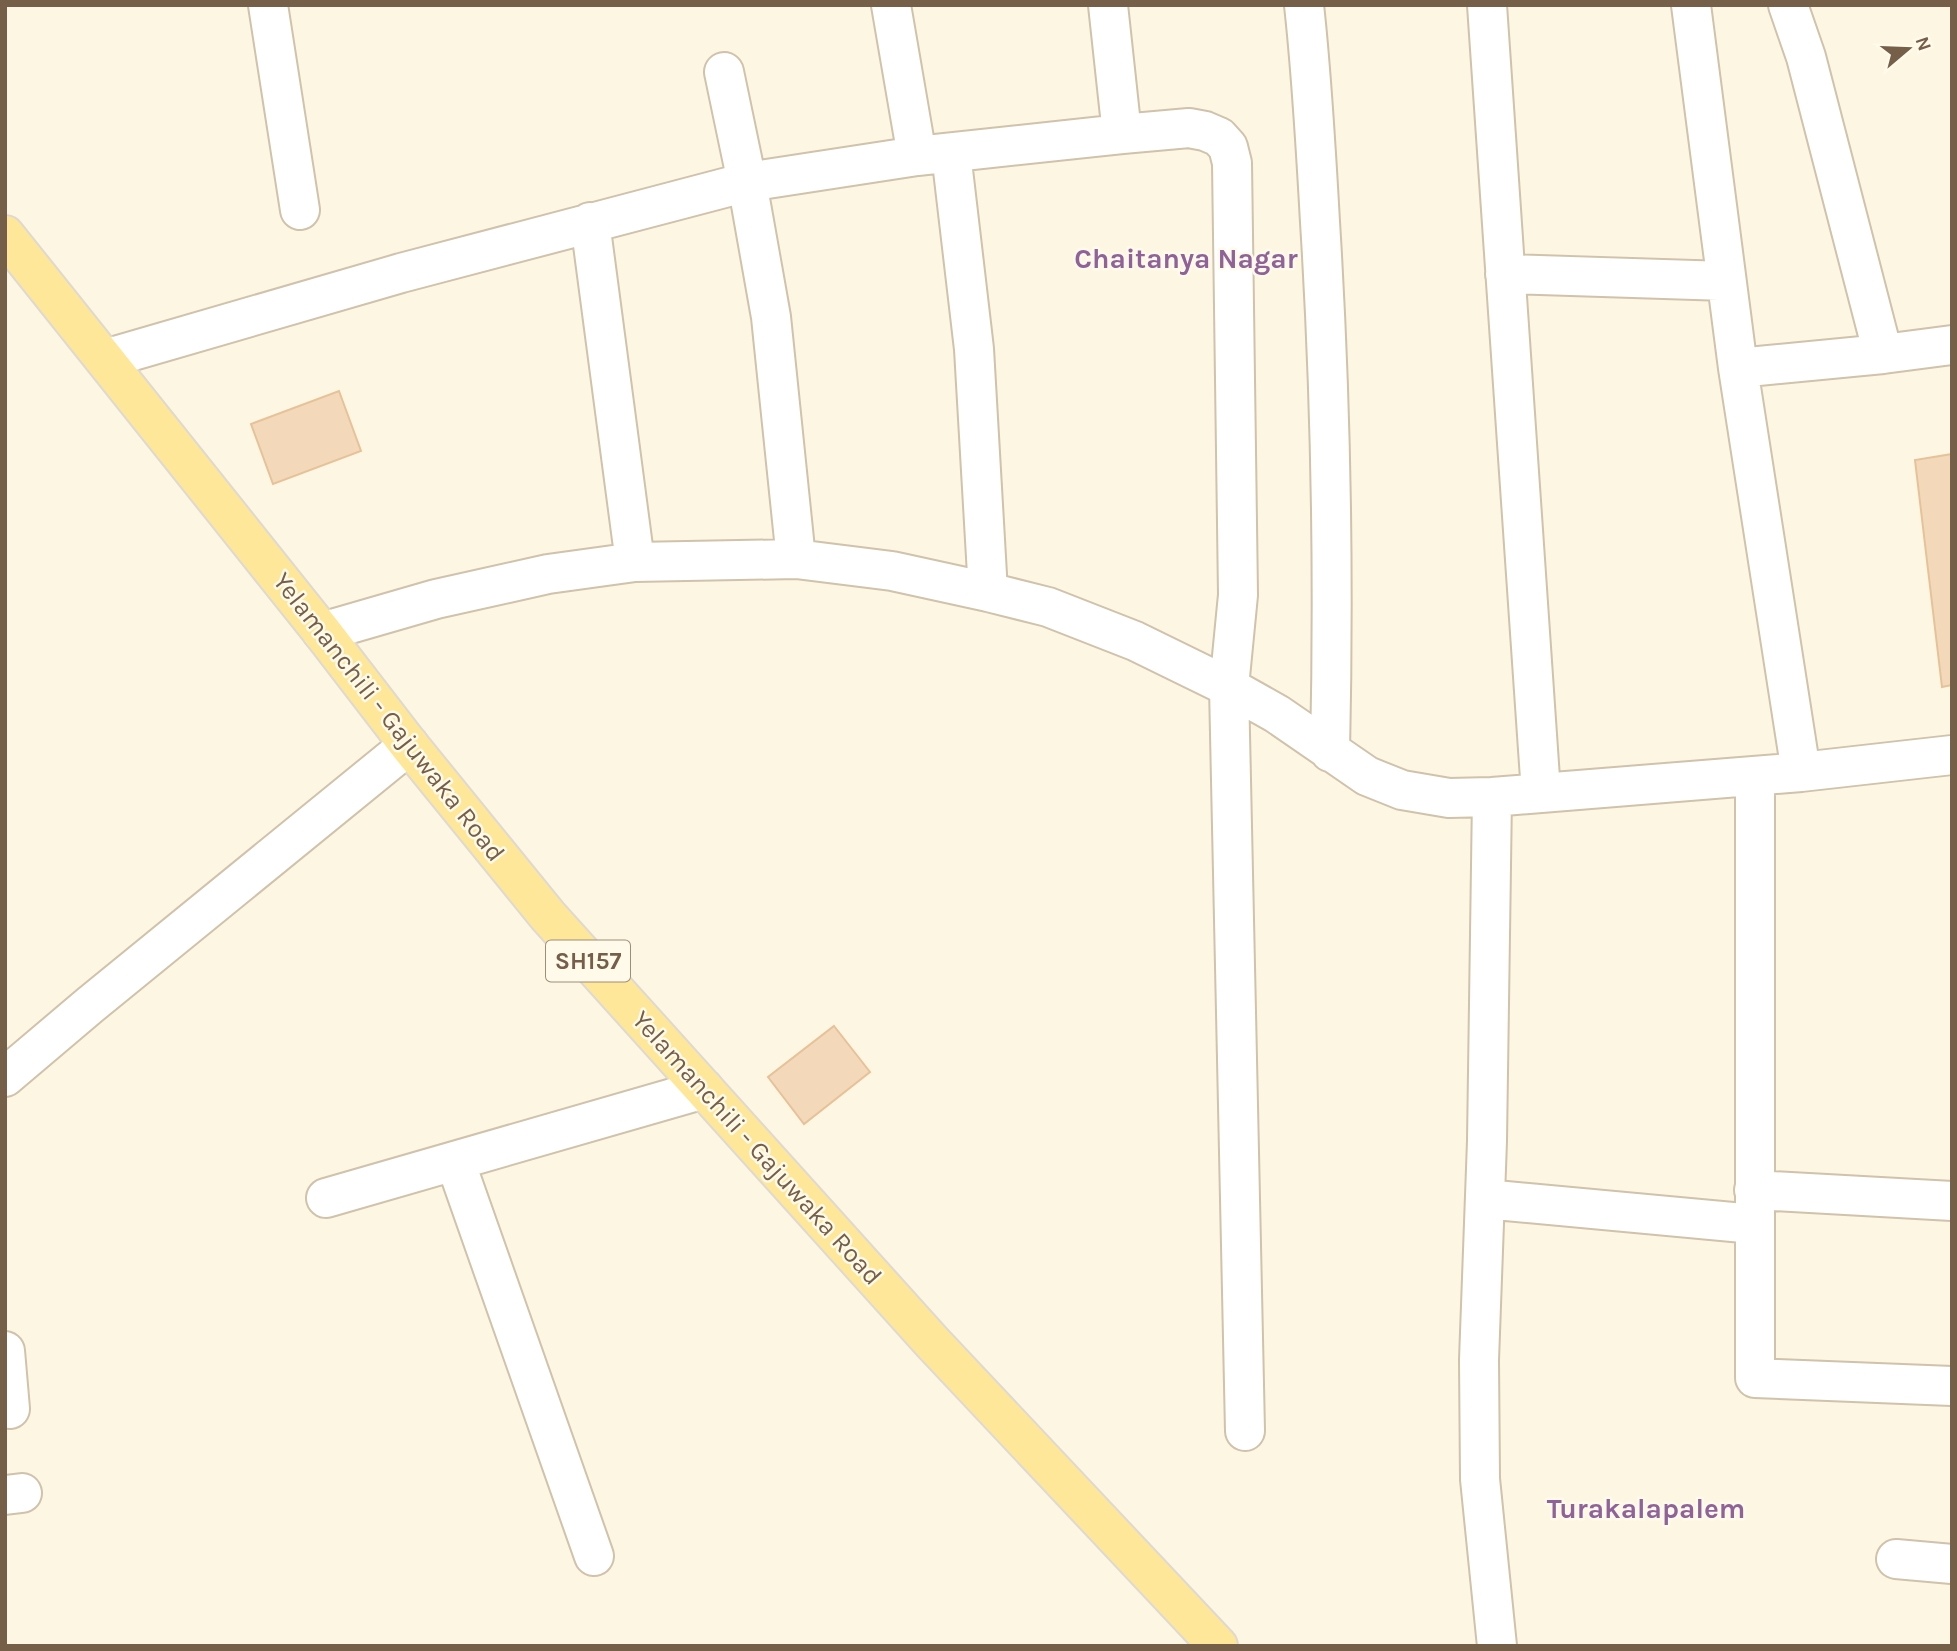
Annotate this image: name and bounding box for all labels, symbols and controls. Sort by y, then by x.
north arrow [1873,14,1943,84]
text: N [1911,34,1936,54]
district label: Chaitanya Nagar [1074,242,1298,275]
street label: Yelamanchili - Gajuwaka Road [267,566,511,868]
road number: SH157 [546,940,630,981]
street label: Yelamanchili - Gajuwaka Road [626,1005,888,1291]
district label: Turakalapalem [1547,1492,1745,1525]

